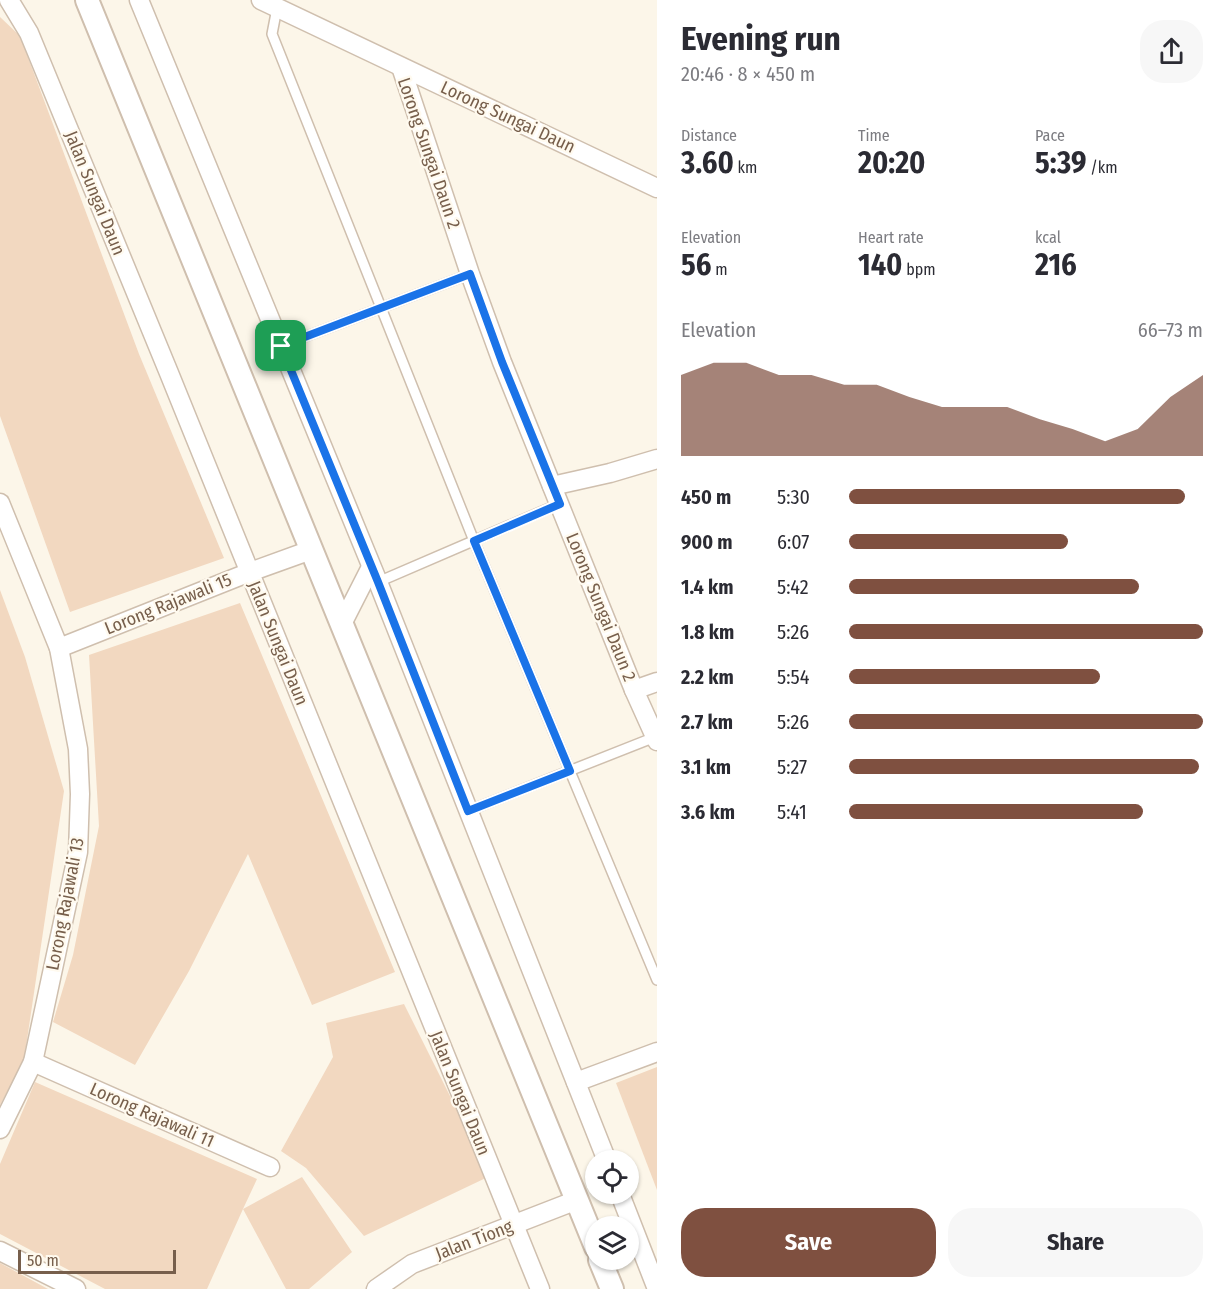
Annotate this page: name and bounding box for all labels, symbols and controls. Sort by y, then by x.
text: Evening run [681,19,841,59]
button: share [1140,20,1203,83]
text: 20:46 · 8 × 450 m [681,62,815,86]
street label: Lorong Sungai Daun 2 [393,75,465,231]
street label: Lorong Sungai Daun [437,76,579,158]
text: Distance [681,126,737,145]
text: Time [858,126,890,145]
text: Pace [1035,126,1065,145]
street label: Jalan Sungai Daun [60,128,130,258]
text: 3.60 [681,145,734,181]
text: 20:20 [858,145,925,181]
text: 5:39 [1035,145,1087,181]
text: km [734,158,757,177]
text: /km [1087,158,1118,177]
text: Elevation [681,228,741,247]
text: Heart rate [858,228,924,247]
text: kcal [1035,228,1061,247]
text: 56 [681,247,711,283]
text: 140 [858,247,903,283]
text: 216 [1035,247,1077,283]
text: m [711,260,728,279]
text: bpm [903,260,936,279]
text: Elevation [681,318,756,342]
text: 66–73 m [1138,318,1203,342]
pin [255,320,306,371]
icon: arrive [264,329,297,362]
text: 450 m [681,485,731,509]
text: 5:30 [777,485,810,509]
street label: Lorong Sungai Daun 2 [561,530,641,684]
text: 900 m [681,530,733,554]
text: 6:07 [777,530,809,554]
street label: Lorong Rajawali 15 [101,569,235,639]
text: 1.4 km [681,575,733,599]
text: 5:42 [777,575,809,599]
street label: Jalan Sungai Daun [243,578,313,708]
text: 1.8 km [681,620,734,644]
text: 5:26 [777,620,809,644]
text: 2.2 km [681,665,734,689]
text: 5:54 [777,665,809,689]
text: 2.7 km [681,710,733,734]
text: 5:26 [777,710,809,734]
text: 3.1 km [681,755,731,779]
text: 5:27 [777,755,807,779]
text: 3.6 km [681,800,735,824]
text: 5:41 [777,800,807,824]
street label: Lorong Rajawali 13 [41,836,89,972]
street label: Jalan Sungai Daun [425,1028,495,1158]
street label: Lorong Rajawali 11 [87,1078,217,1152]
map controls [585,1150,639,1270]
button: locate [585,1150,639,1204]
button: Save [681,1208,936,1277]
button: Share [948,1208,1203,1277]
street label: Jalan Tiong [432,1215,516,1265]
button: layers [585,1216,639,1270]
scale bar [18,1247,176,1274]
text: 50 m [27,1251,59,1270]

